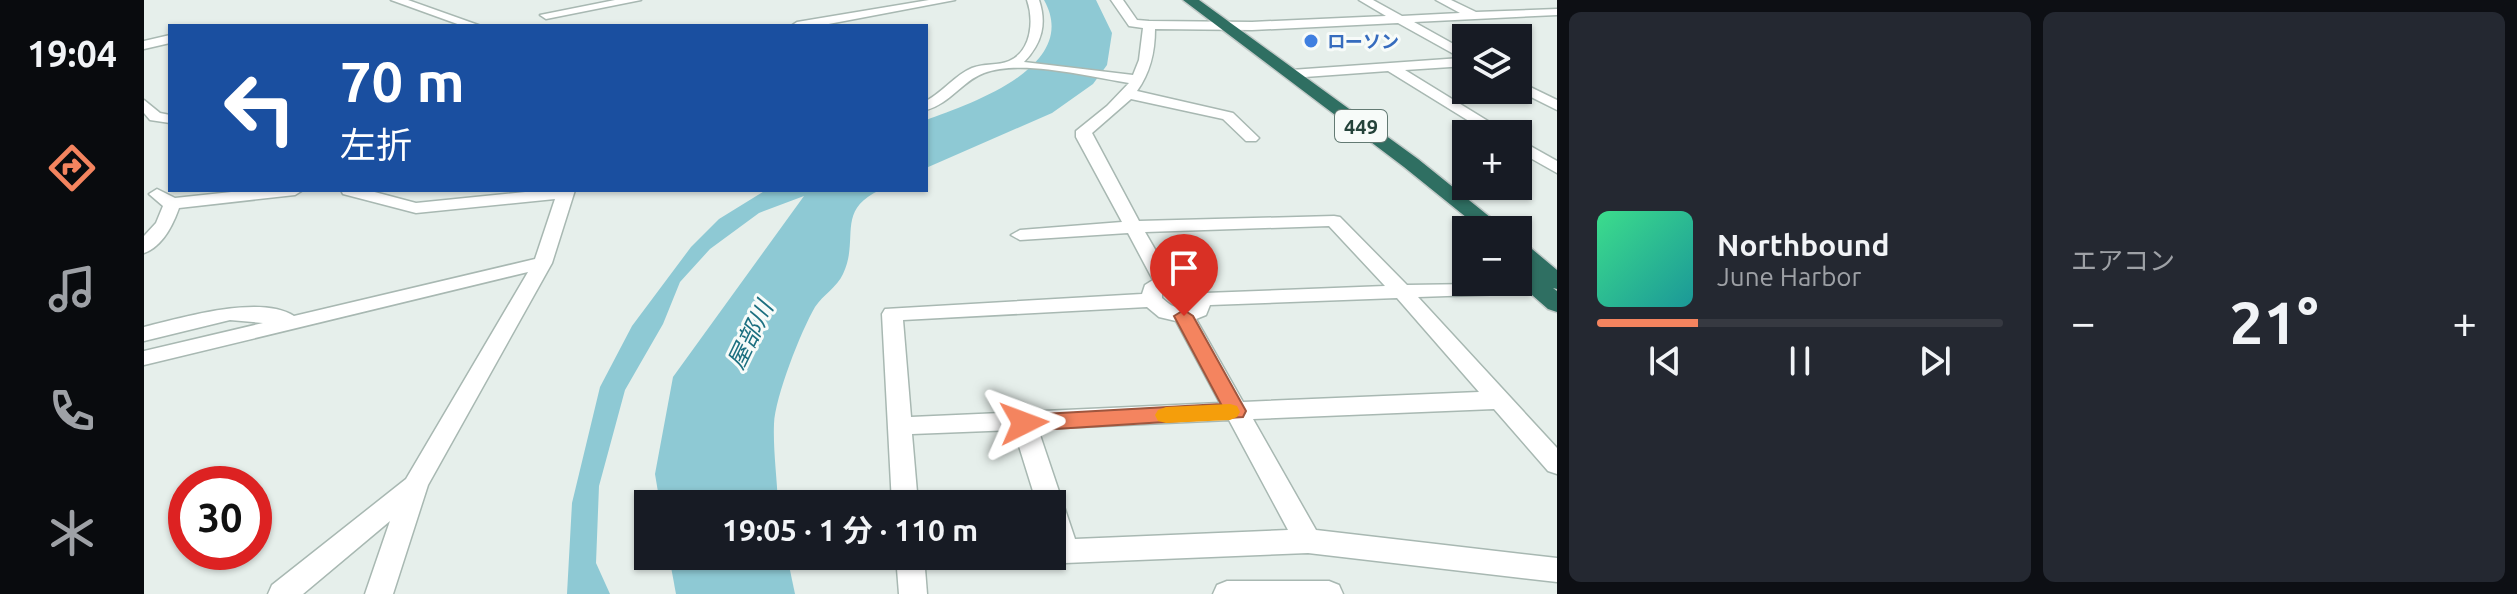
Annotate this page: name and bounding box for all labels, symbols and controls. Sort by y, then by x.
map controls [1452,24,1532,296]
button: layers [1452,24,1532,104]
place label: ローソン [1327,31,1399,51]
marker: ローソン [1302,32,1320,50]
text: 19:04 [27,33,117,74]
text: 70 m [340,50,465,113]
icon: left [208,56,312,160]
road number: 449 [1335,110,1387,142]
button: + [1452,120,1532,200]
text: 左折 [340,124,412,165]
icon: directions [44,140,100,196]
button: − [1452,216,1532,296]
text: Northbound [1717,228,1889,262]
pin [1150,234,1218,316]
icon: arrive [1162,246,1206,290]
text: エアコン [2071,246,2175,275]
icon: music [44,261,100,317]
text: June Harbor [1717,262,1861,291]
text: 21° [2230,288,2318,355]
water label: 屋部川 [722,294,779,373]
text: − [2071,297,2096,346]
text: + [2452,297,2477,346]
icon: previous [1643,339,1687,383]
icon: pause [1778,339,1822,383]
icon: next [1913,339,1957,383]
position arrow [982,381,1066,465]
icon: phone [44,383,100,439]
speed limit sign: 30 [168,466,272,570]
icon: climate [44,505,100,561]
text: 19:05 · 1 分 · 110 m [722,513,978,547]

